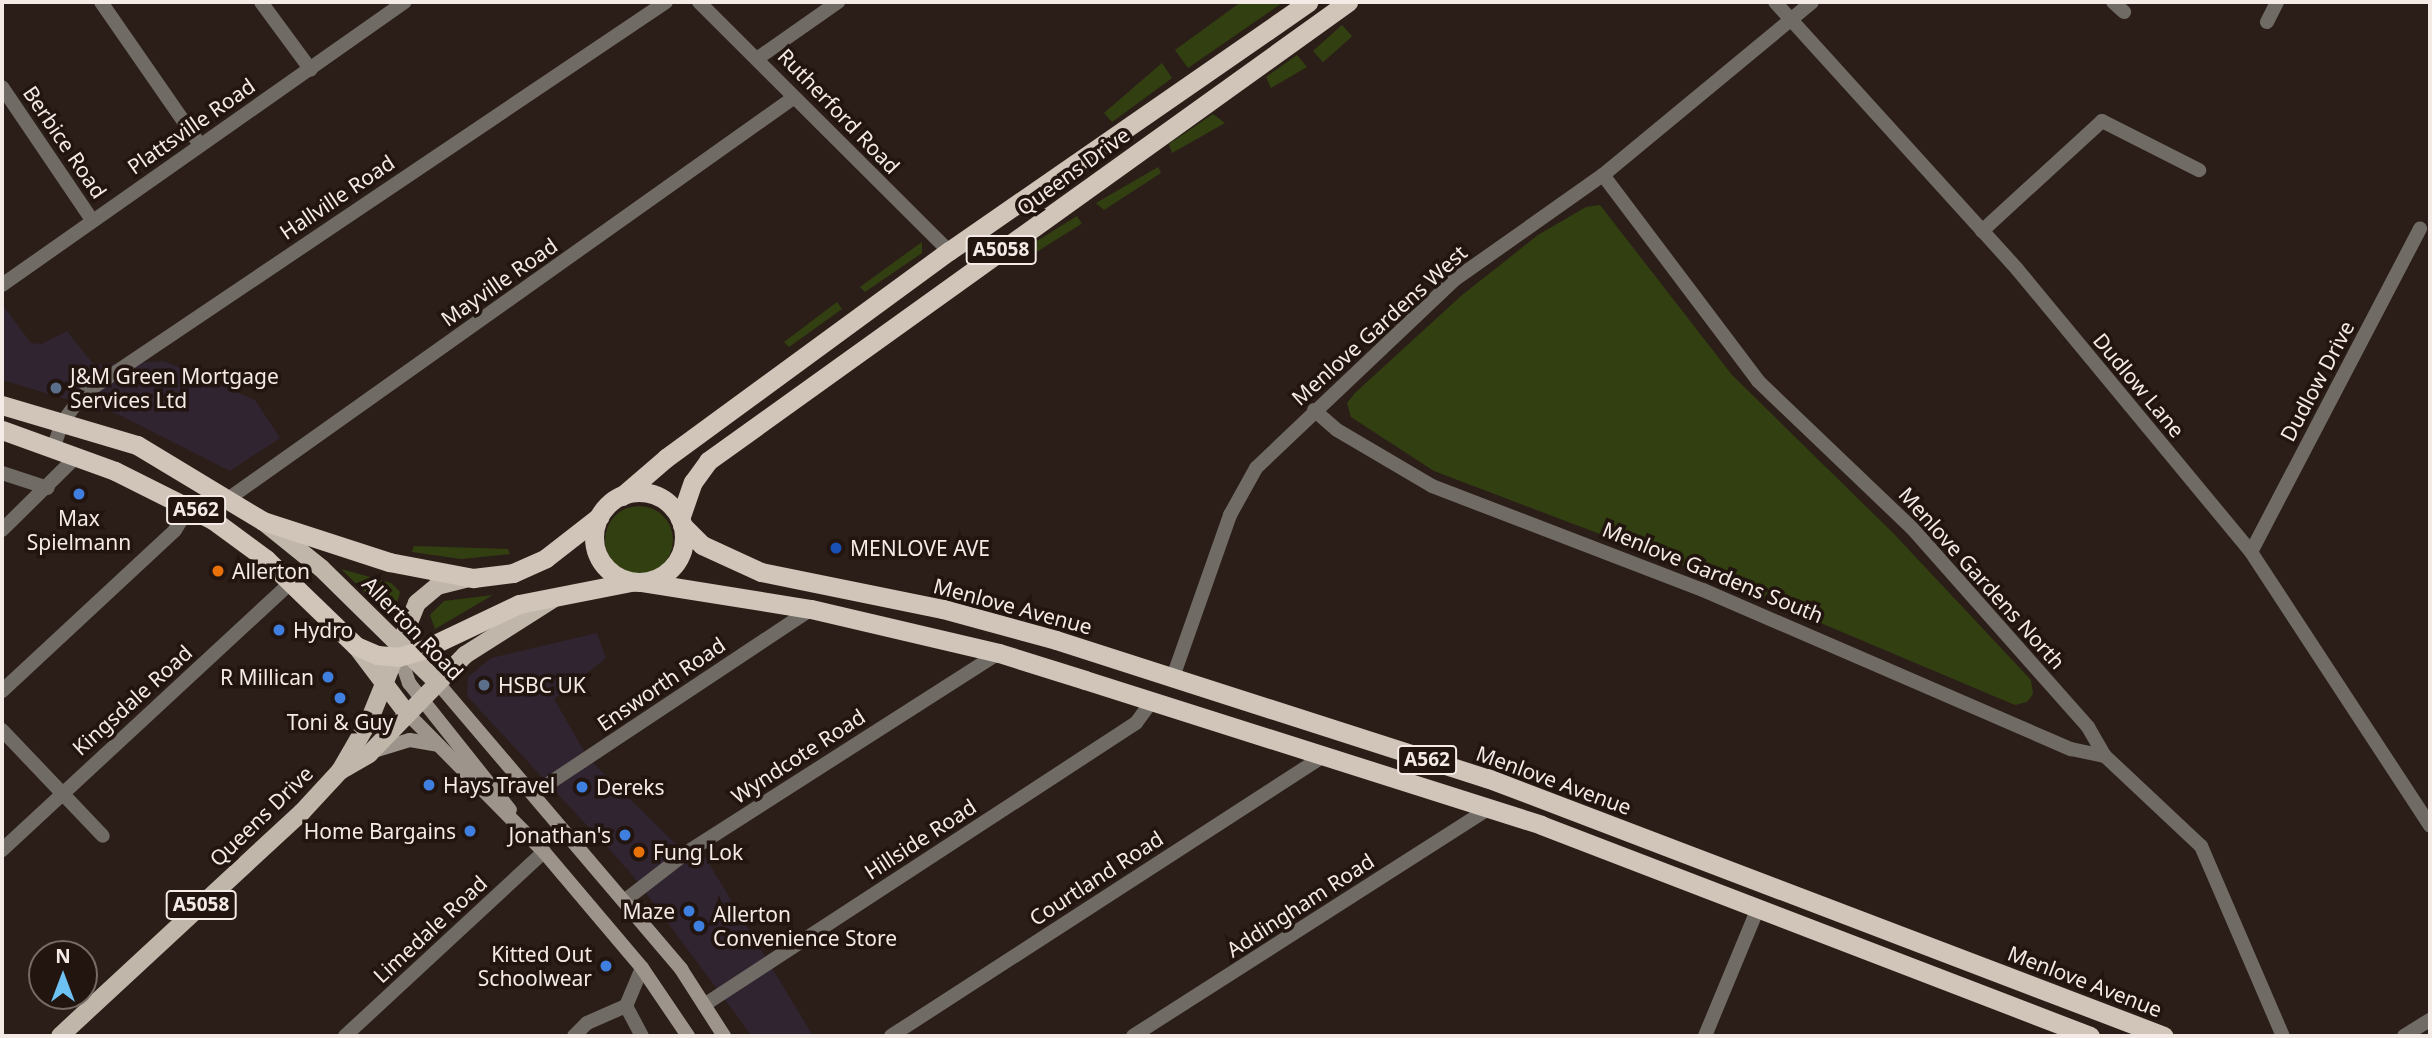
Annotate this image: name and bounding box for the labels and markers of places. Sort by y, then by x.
place label: J&M Green Mortgage Services Ltd [70,363,279,413]
marker: J&M Green Mortgage Services Ltd [48,380,64,396]
marker: Max Spielmann [71,486,87,502]
place label: Max Spielmann [27,505,131,555]
place label: MENLOVE AVE [850,535,990,561]
marker: MENLOVE AVE [828,540,844,556]
place label: Allerton [232,558,310,584]
marker: Allerton [210,563,226,579]
place label: Hydro [293,617,353,643]
marker: Hydro [271,622,287,638]
place label: R Millican [220,664,314,690]
marker: R Millican [320,669,336,685]
place label: HSBC UK [498,672,586,698]
marker: HSBC UK [476,677,492,693]
marker: Toni & Guy [332,690,348,706]
place label: Toni & Guy [287,709,393,735]
place label: Hays Travel [443,772,555,798]
place label: Dereks [596,774,665,800]
marker: Hays Travel [421,777,437,793]
marker: Dereks [574,779,590,795]
place label: Home Bargains [304,818,456,844]
place label: Jonathan's [509,822,611,848]
marker: Home Bargains [462,823,478,839]
marker: Jonathan's [617,827,633,843]
place label: Fung Lok [653,839,743,865]
marker: Fung Lok [631,844,647,860]
place label: Maze [622,898,675,924]
place label: Allerton Convenience Store [713,901,897,951]
marker: Maze [681,903,697,919]
marker: Allerton Convenience Store [691,918,707,934]
place label: Kitted Out Schoolwear [478,941,592,991]
marker: Kitted Out Schoolwear [598,958,614,974]

